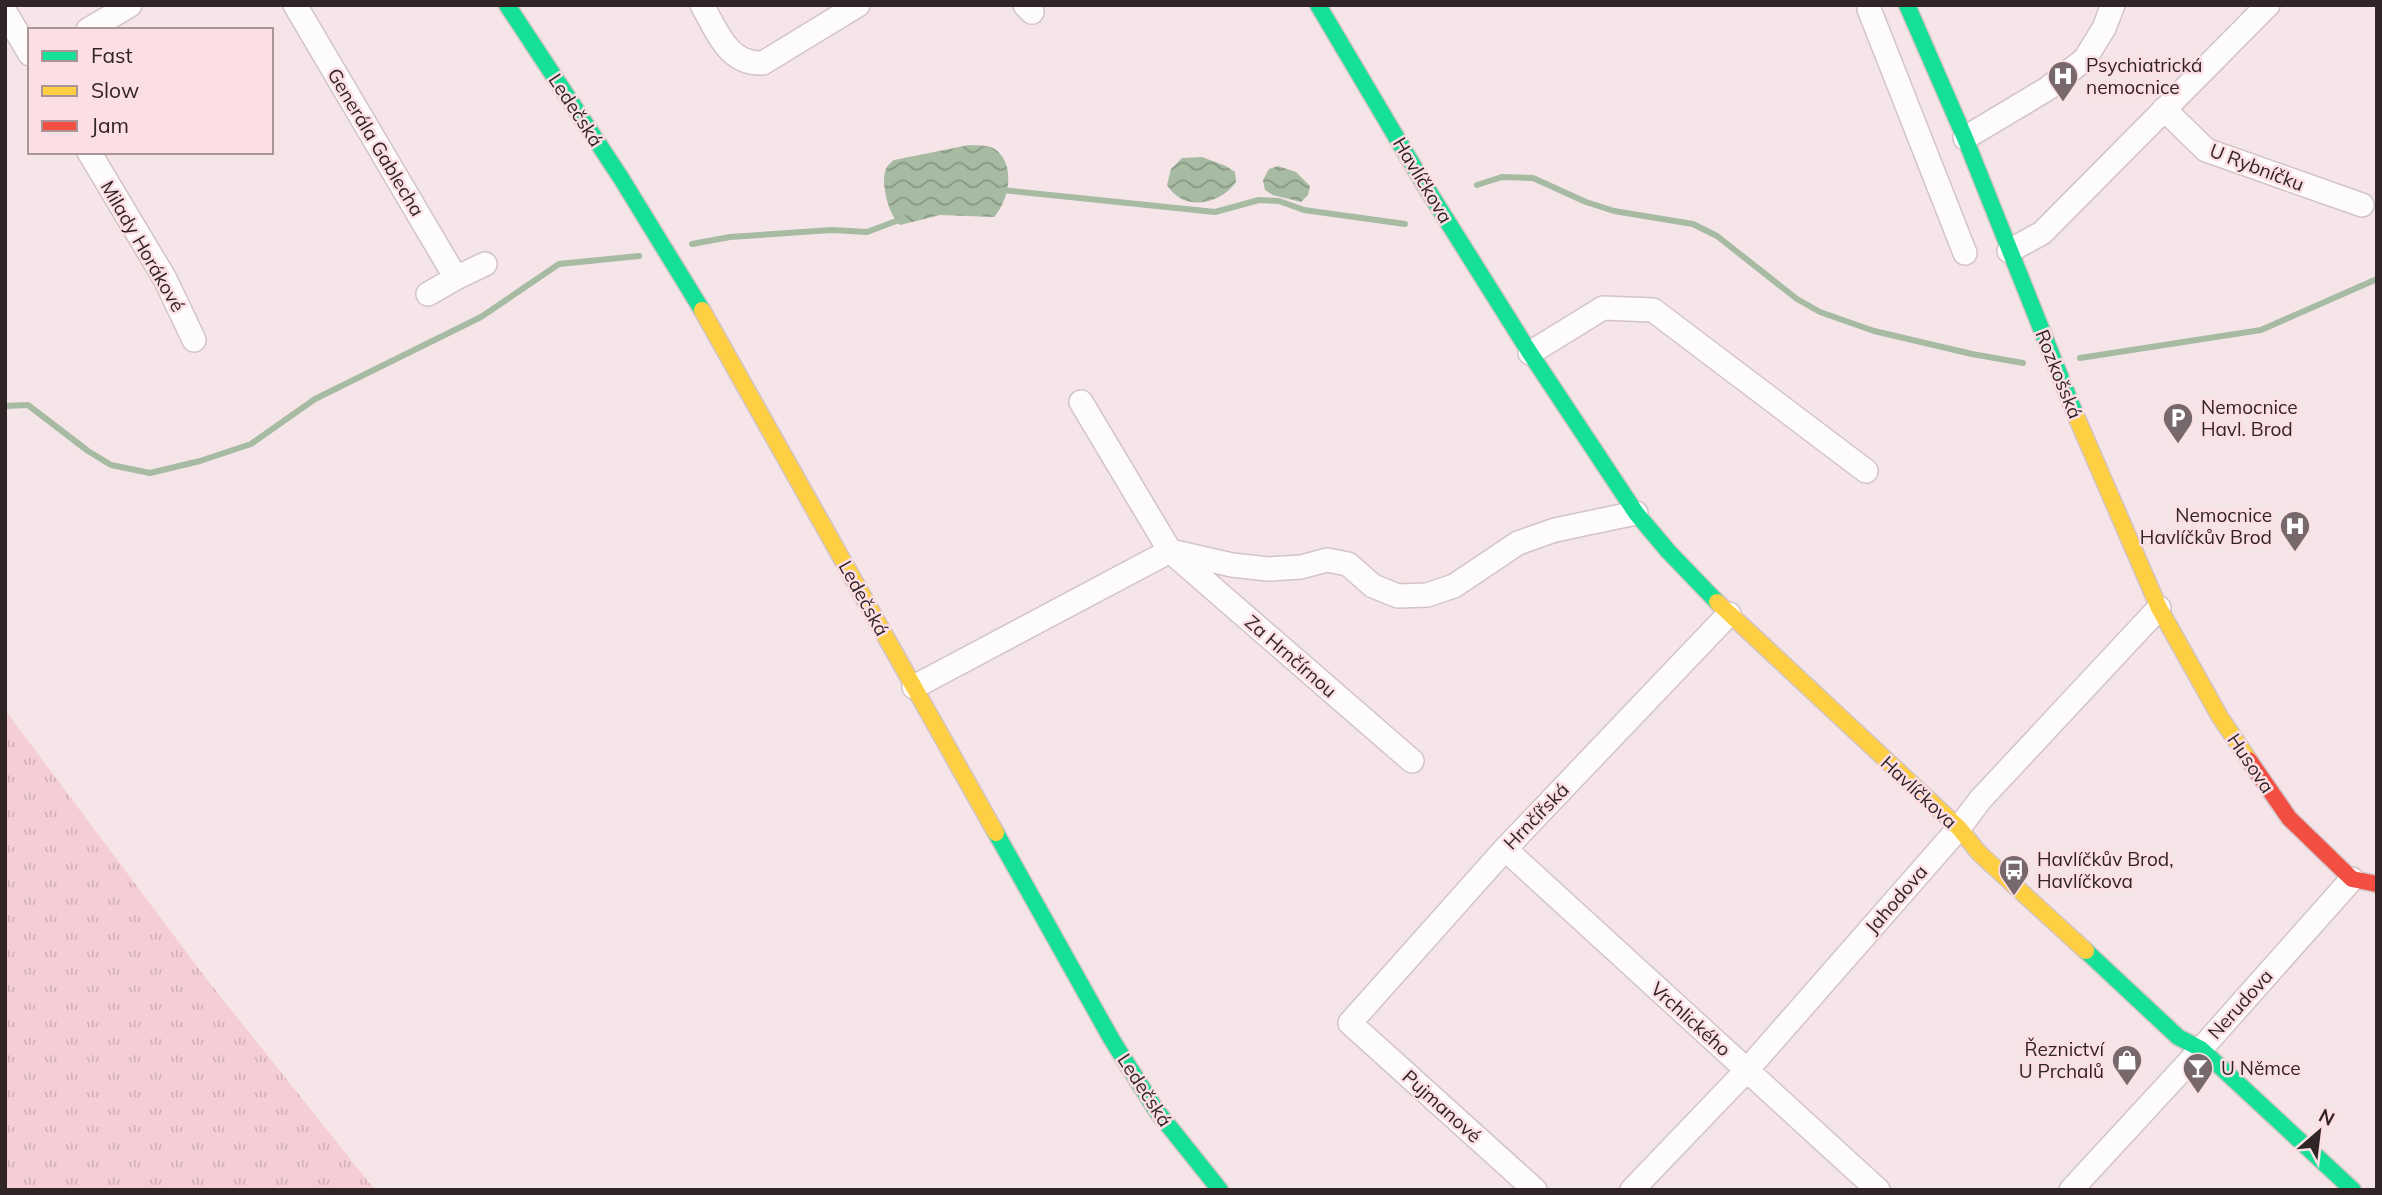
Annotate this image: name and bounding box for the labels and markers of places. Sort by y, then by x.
place label: Psychiatrická nemocnice [2086,53,2202,99]
hospital icon: Psychiatrická nemocnice [2046,59,2080,103]
place label: Nemocnice Havl. Brod [2201,395,2298,441]
parking icon: Nemocnice Havl. Brod [2161,401,2195,445]
place label: Nemocnice Havlíčkův Brod [2140,503,2272,549]
hospital icon: Nemocnice Havlíčkův Brod [2278,509,2312,553]
place label: Havlíčkův Brod, Havlíčkova [2037,847,2173,893]
bus stop icon: Havlíčkův Brod, Havlíčkova [1997,853,2031,897]
place label: Řeznictví U Prchalů [2019,1037,2105,1083]
shop icon: Řeznictví U Prchalů [2110,1043,2144,1087]
bar icon: U Němce [2181,1051,2215,1095]
place label: U Němce [2221,1056,2301,1080]

